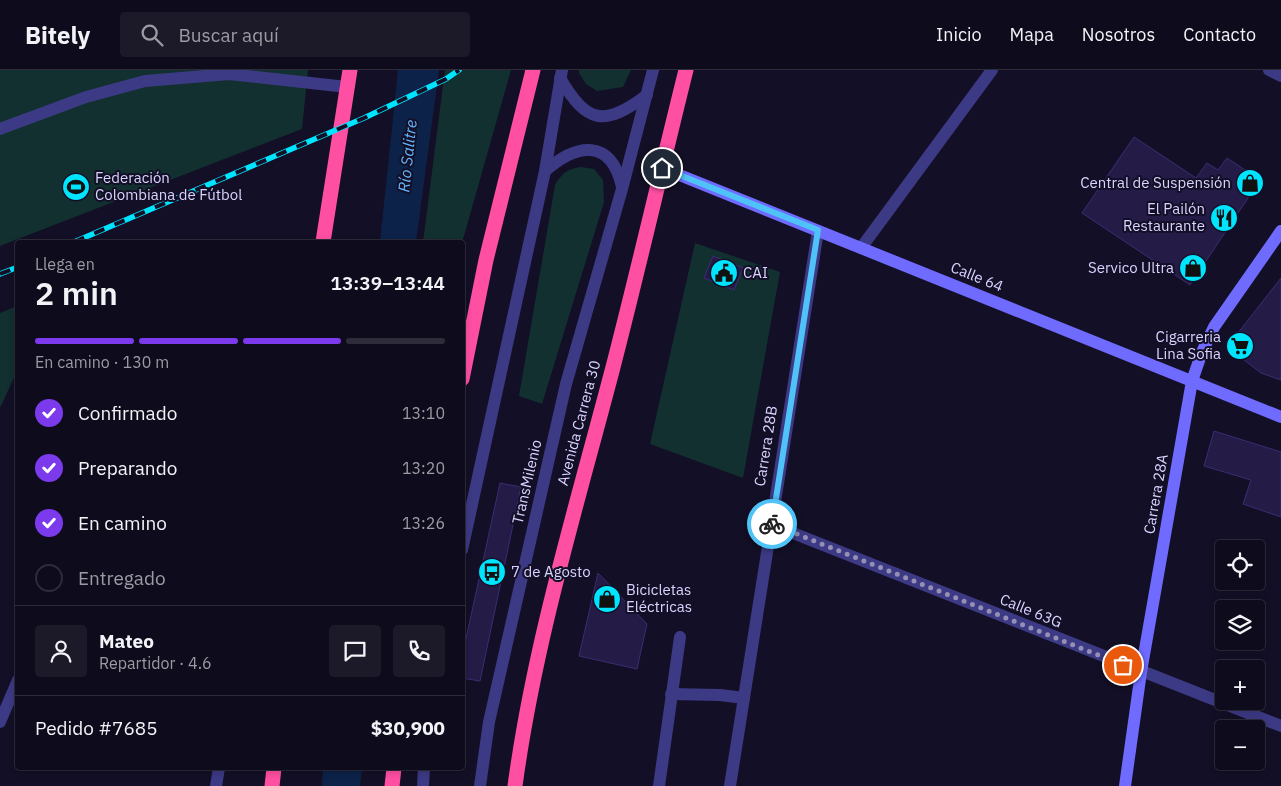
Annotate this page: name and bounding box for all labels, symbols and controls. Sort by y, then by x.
search box [120,12,470,57]
text: Bitely [25,19,90,51]
icon: search [138,21,166,49]
text: Buscar aquí [178,23,279,47]
text: Inicio [936,23,982,46]
text: Mapa [1010,23,1054,46]
text: Nosotros [1082,23,1155,46]
text: Contacto [1183,23,1256,46]
water label: Río Salitre [393,119,421,193]
pin [641,147,683,189]
icon: home [648,154,676,182]
place label: Federación Colombiana de Fútbol [95,168,242,204]
shop icon: Central de Suspensión [1235,168,1265,198]
sports icon: Federación Colombiana de Fútbol [61,172,91,202]
place label: Central de Suspensión [1080,173,1231,192]
place label: El Pailón Restaurante [1123,199,1205,235]
restaurant icon: El Pailón Restaurante [1209,203,1239,233]
shop icon: Servico Ultra [1178,253,1208,283]
text: Llega en [35,254,95,274]
street label: Calle 64 [948,257,1006,296]
public building icon: CAI [709,258,739,288]
place label: Servico Ultra [1088,258,1174,277]
place label: CAI [743,263,768,282]
text: 13:39–13:44 [331,271,445,295]
text: 2 min [35,272,118,314]
place label: Cigarreria Lina Sofia [1156,327,1221,363]
supermarket icon: Cigarreria Lina Sofia [1225,331,1255,361]
text: En camino · 130 m [35,352,169,372]
street label: Avenida Carrera 30 [553,358,604,488]
icon: check [35,399,63,427]
text: Confirmado [78,401,177,425]
text: 13:10 [402,403,445,423]
street label: Carrera 28B [750,404,781,488]
street label: TransMilenio [508,438,545,526]
street label: Carrera 28A [1139,452,1172,536]
icon: check [35,454,63,482]
text: Preparando [78,456,177,480]
text: 13:20 [402,458,445,478]
courier [747,499,797,549]
icon: check [35,509,63,537]
icon: bike [758,510,786,538]
text: En camino [78,511,167,535]
text: 13:26 [402,513,445,533]
map controls [1215,540,1265,770]
button: locate [1215,540,1265,590]
bus stop icon: 7 de Agosto [477,557,507,587]
place label: 7 de Agosto [511,562,591,581]
text: Entregado [78,566,166,590]
place label: Bicicletas Eléctricas [626,580,692,616]
shop icon: Bicicletas Eléctricas [592,584,622,614]
street label: Calle 63G [997,589,1065,632]
button: layers [1215,600,1265,650]
button: person [35,625,87,677]
button: chat [329,625,381,677]
button: phone [393,625,445,677]
text: Mateo [99,629,154,653]
pin [1102,644,1144,686]
icon: bag [1109,651,1137,679]
text: Repartidor · 4.6 [99,653,212,673]
button: + [1215,660,1265,710]
text: Pedido #7685 [35,716,158,740]
text: $30,900 [371,716,445,740]
button: − [1215,720,1265,770]

